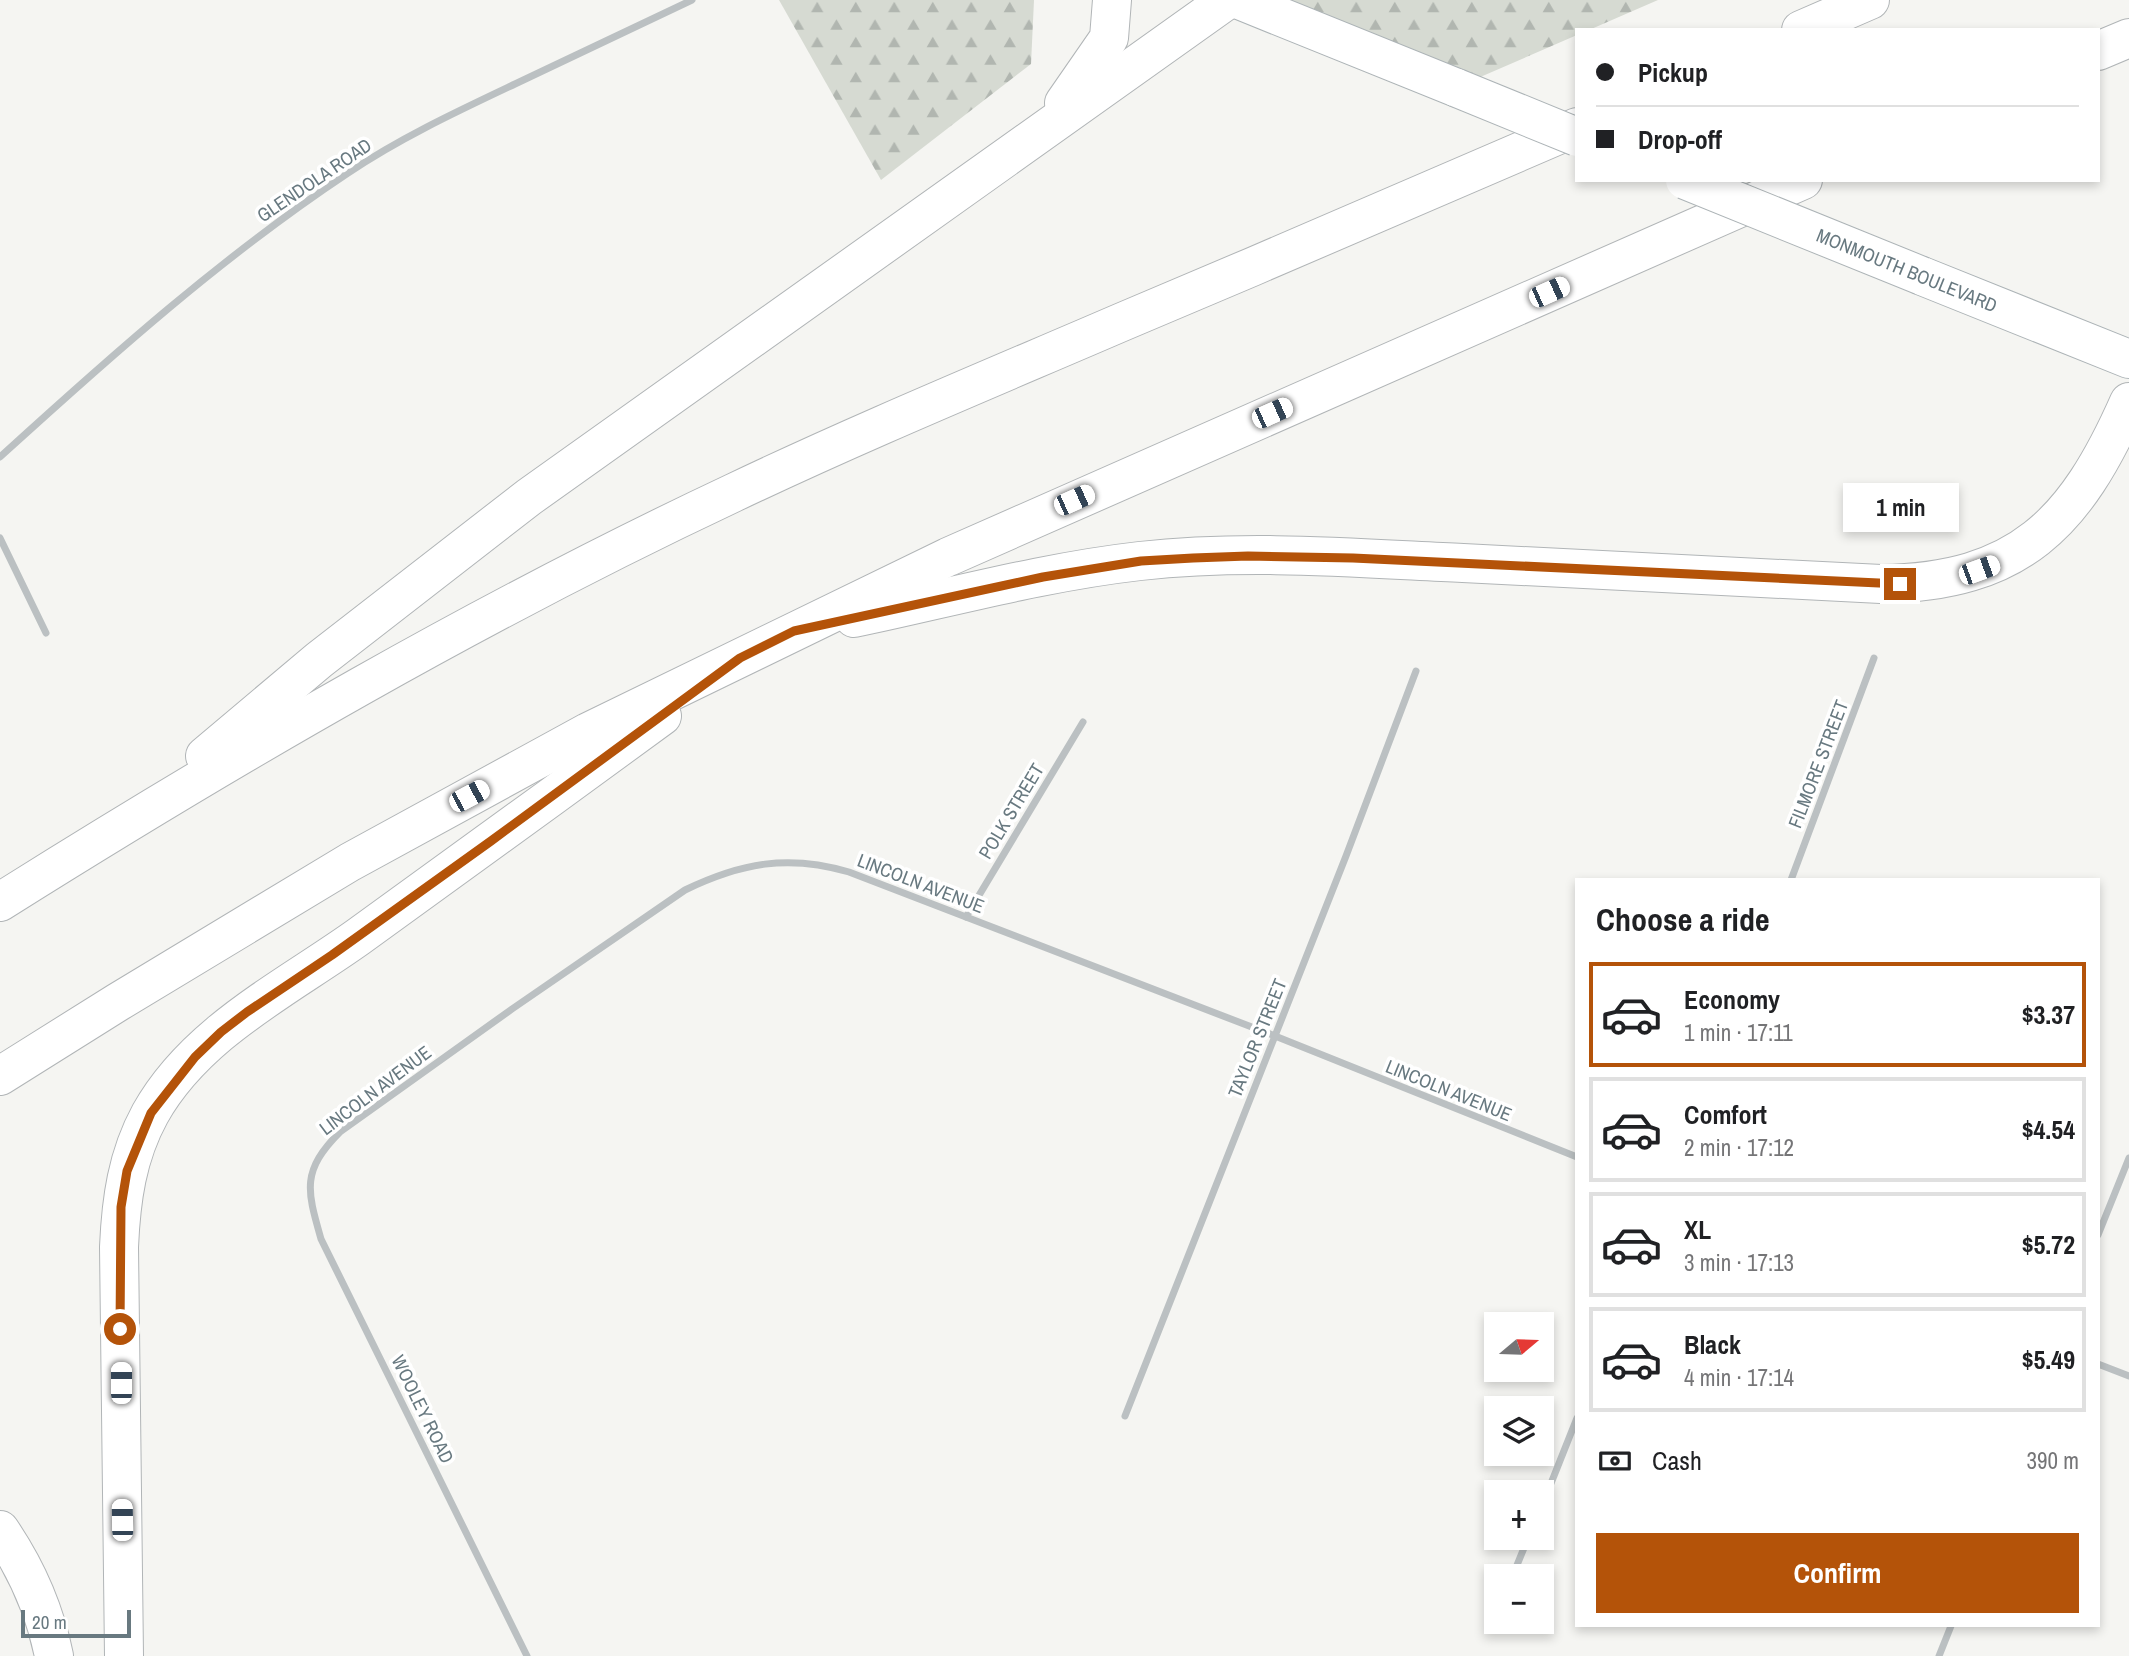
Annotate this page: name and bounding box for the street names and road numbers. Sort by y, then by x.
street label: GLENDOLA ROAD [251,132,377,228]
street label: MONMOUTH BOULEVARD [1813,222,2001,318]
street label: FILMORE STREET [1782,696,1855,832]
street label: POLK STREET [972,758,1050,864]
street label: LINCOLN AVENUE [854,847,988,919]
street label: TAYLOR STREET [1221,974,1293,1101]
street label: LINCOLN AVENUE [314,1039,436,1141]
street label: LINCOLN AVENUE [1382,1053,1516,1127]
street label: WOOLEY ROAD [386,1351,460,1467]

